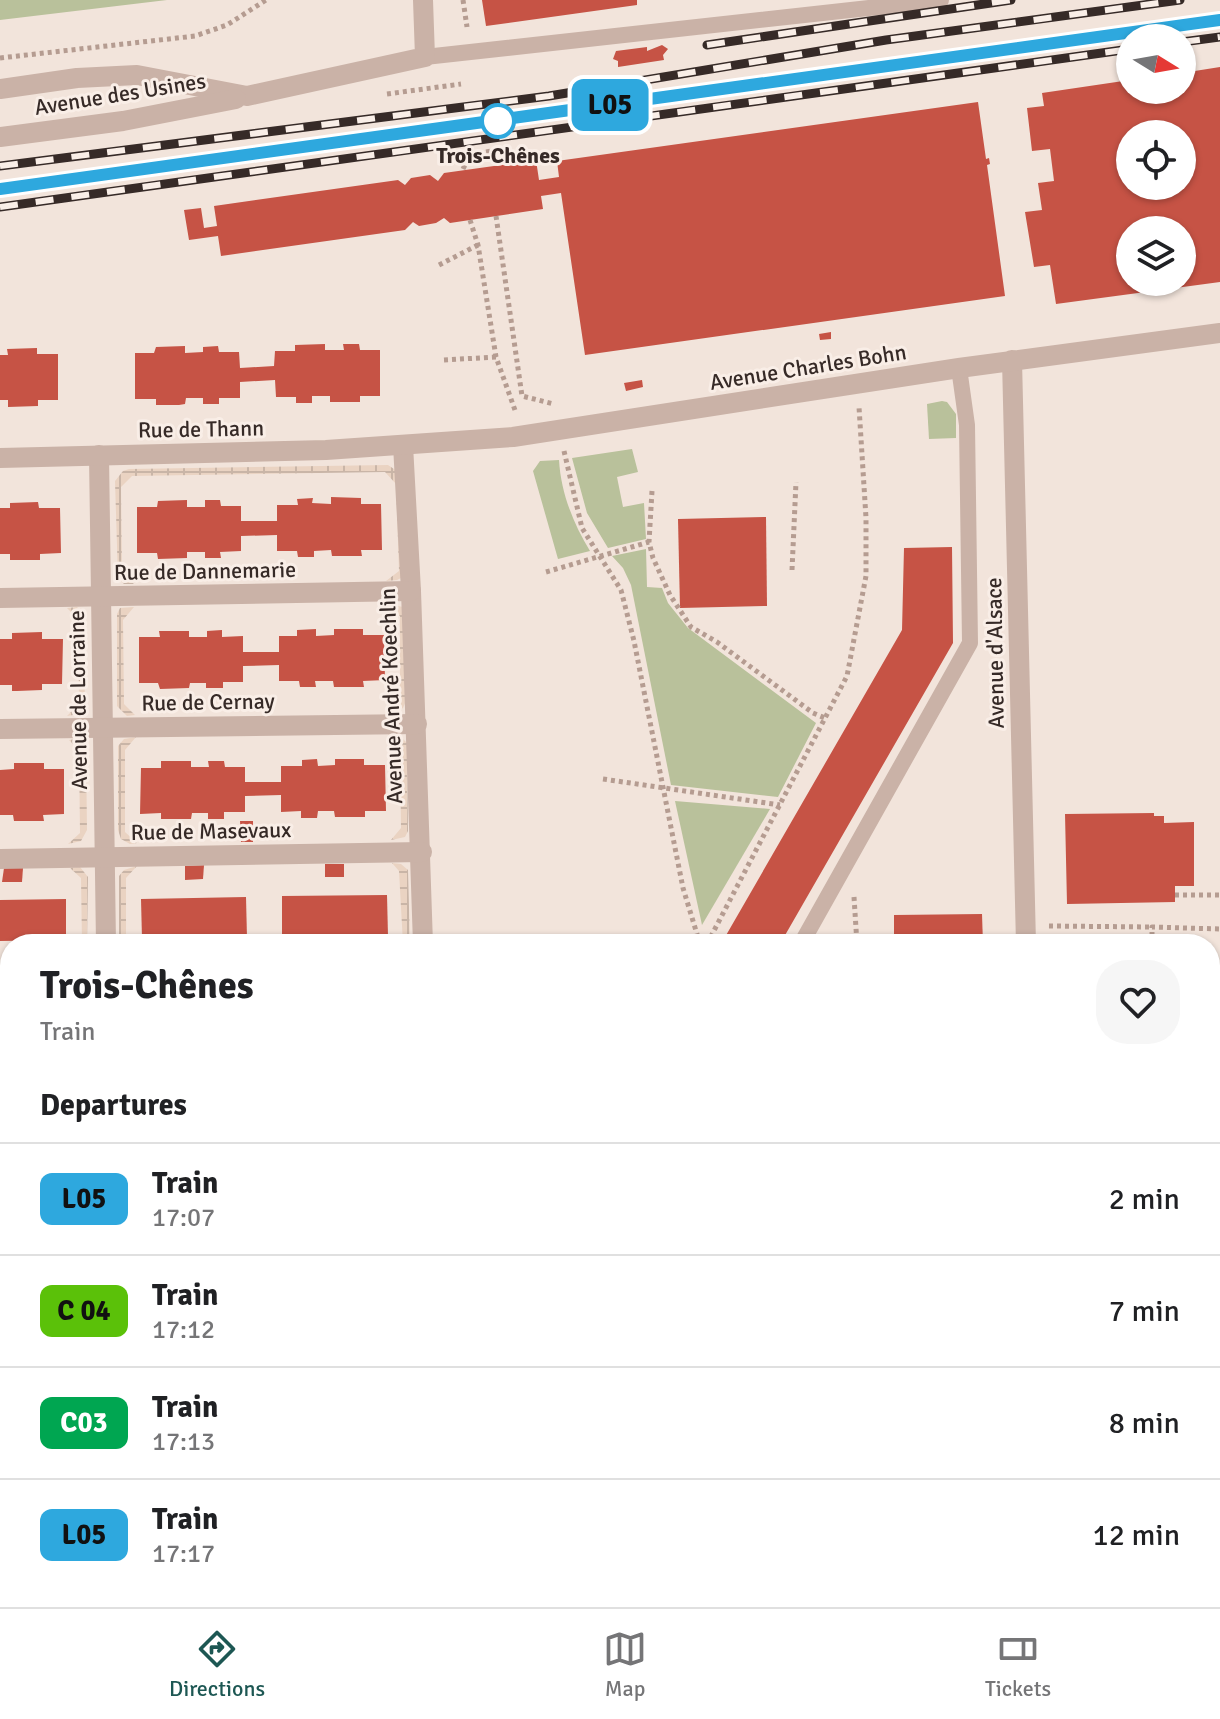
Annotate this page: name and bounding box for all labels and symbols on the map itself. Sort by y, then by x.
north arrow [1116,24,1196,104]
street label: Avenue des Usines [32,67,208,121]
line badge: L05 [564,79,656,131]
marker: Trois-Chênes [481,104,515,138]
place label: Trois-Chênes [436,142,560,169]
street label: Avenue Charles Bohn [708,338,908,396]
street label: Rue de Thann [138,414,264,444]
street label: Rue de Dannemarie [114,556,296,586]
street label: Avenue d'Alsace [980,577,1010,729]
street label: Avenue André Koechlin [374,588,408,804]
street label: Avenue de Lorraine [63,610,93,790]
street label: Rue de Cernay [141,687,276,717]
street label: Rue de Masevaux [130,816,292,846]

